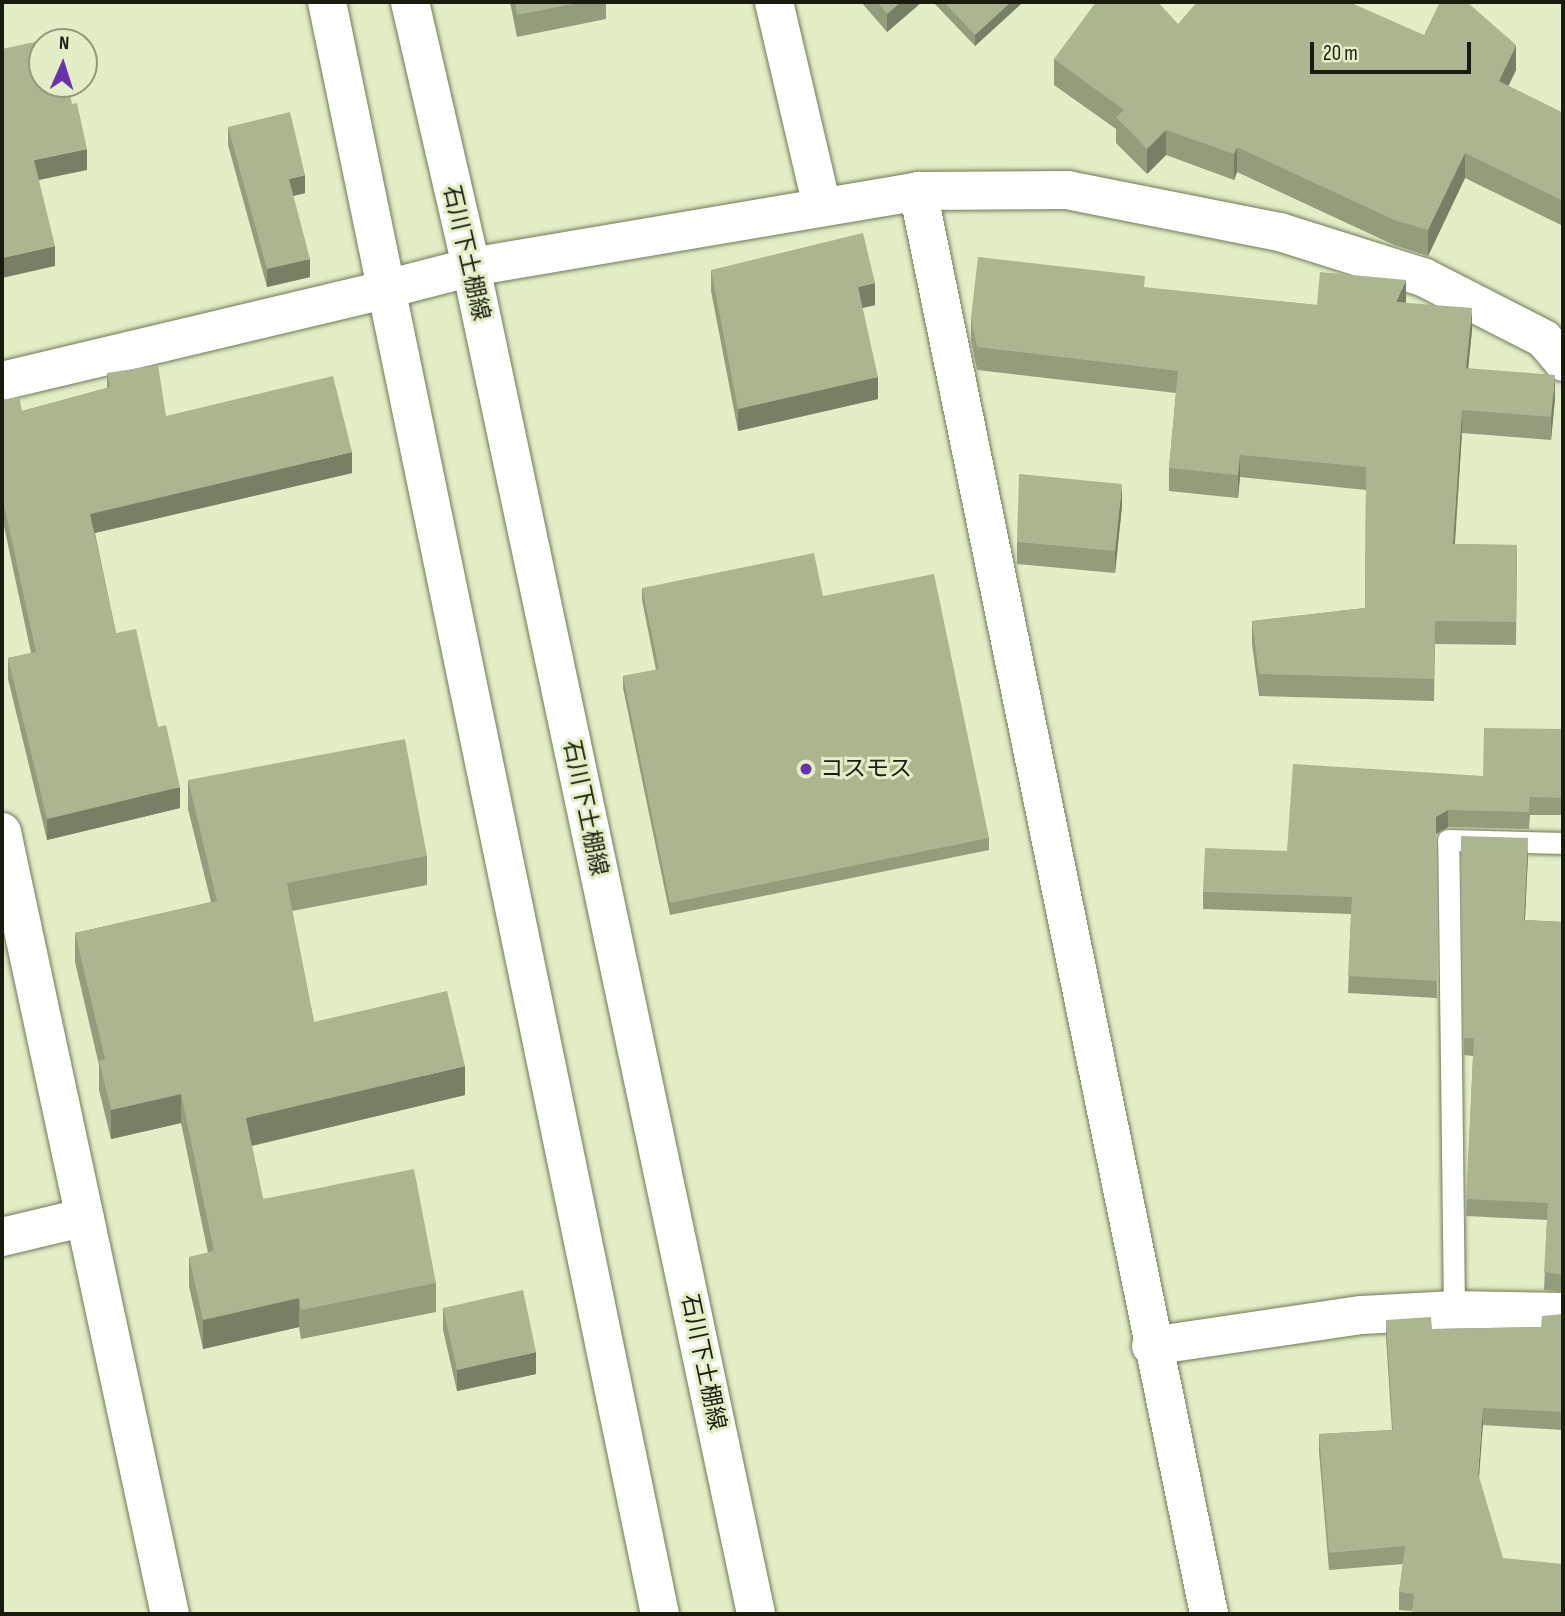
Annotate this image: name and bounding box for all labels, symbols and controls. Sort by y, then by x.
north arrow [28,28,98,98]
scale bar [1313,28,1474,72]
text: N [58,32,70,55]
text: 20 m [1323,41,1358,66]
street label: 石川下土棚線 [437,183,495,323]
street label: 石川下土棚線 [557,738,613,878]
place label: コスモス [820,755,912,783]
marker: コスモス [798,761,814,777]
street label: 石川下土棚線 [675,1292,731,1432]

